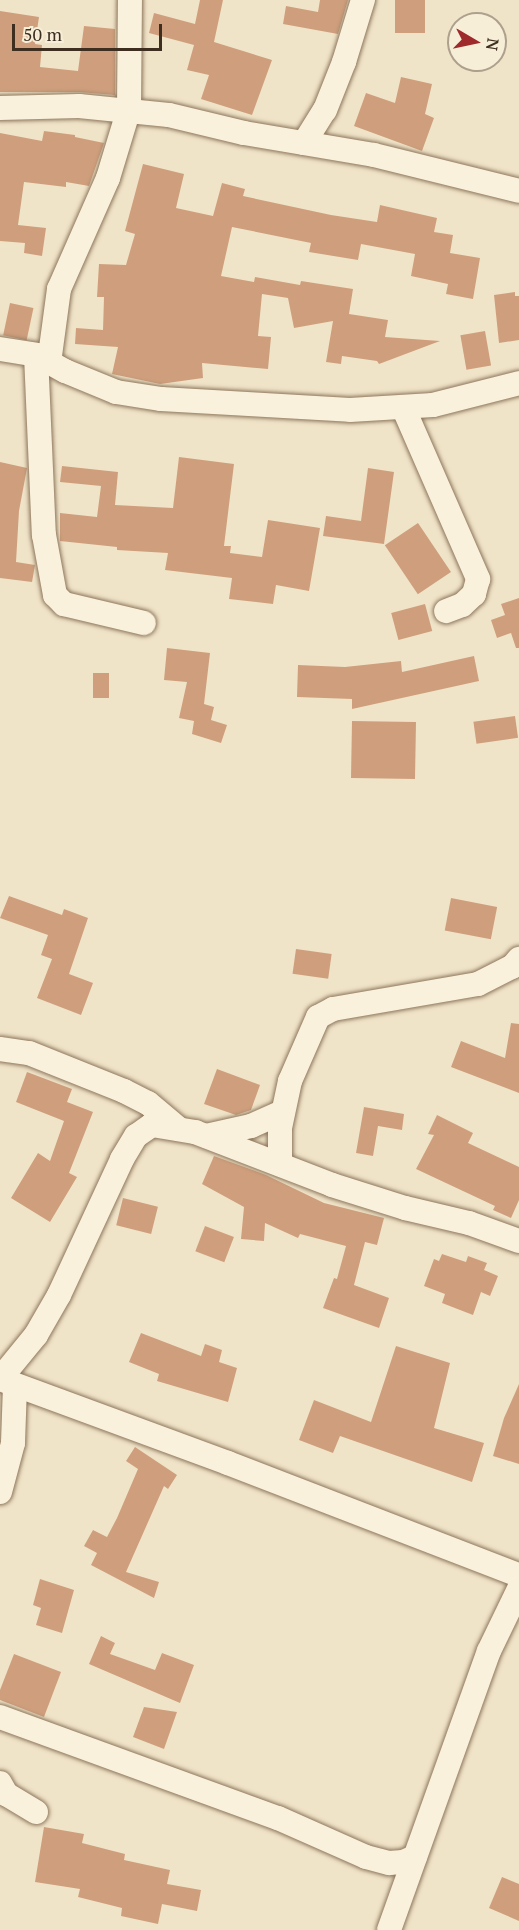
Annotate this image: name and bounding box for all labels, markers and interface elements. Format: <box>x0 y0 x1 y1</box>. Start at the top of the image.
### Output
scale bar <box>15 12 165 50</box>
north arrow <box>447 12 507 72</box>
text: 50 m <box>23 22 62 46</box>
text: N <box>481 37 505 52</box>

